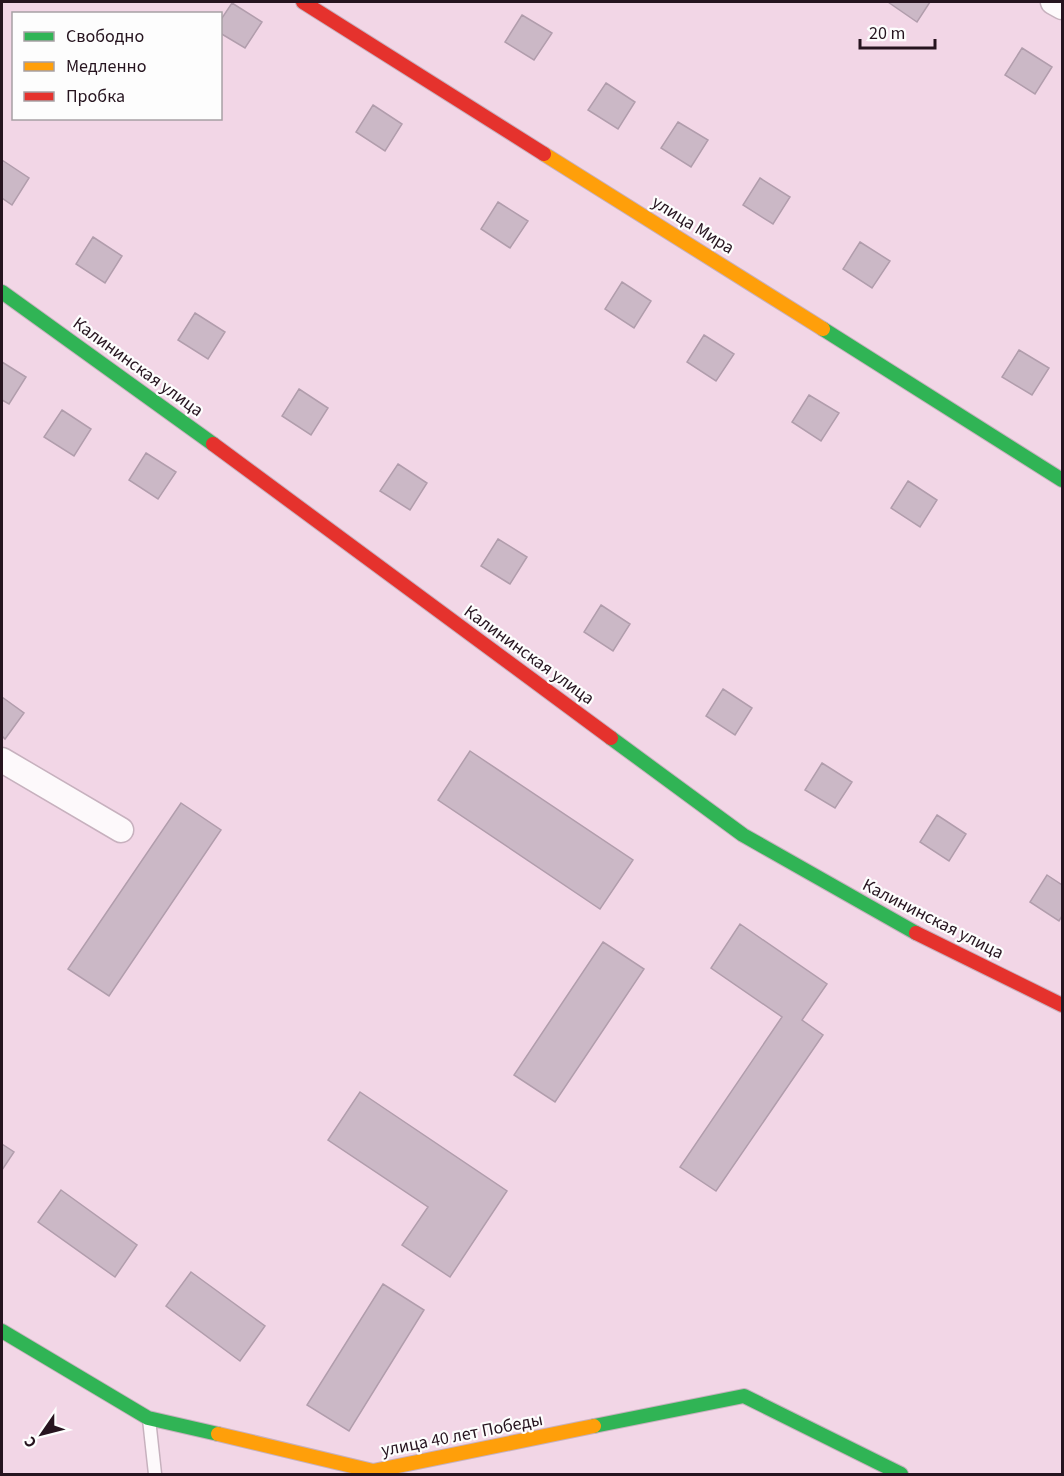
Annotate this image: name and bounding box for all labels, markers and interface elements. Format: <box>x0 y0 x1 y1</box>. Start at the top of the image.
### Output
legend <box>12 12 222 120</box>
scale bar <box>860 12 935 50</box>
text: 20 m <box>869 21 905 46</box>
text: Свободно <box>66 24 144 49</box>
text: Медленно <box>66 54 146 79</box>
text: Пробка <box>66 84 125 109</box>
street label: улица Мира <box>647 190 739 260</box>
street label: Калининская улица <box>68 311 208 423</box>
street label: Калининская улица <box>459 599 599 711</box>
street label: Калининская улица <box>858 873 1008 965</box>
north arrow <box>12 1404 72 1464</box>
street label: улица 40 лет Победы <box>379 1407 545 1463</box>
text: С <box>19 1432 42 1452</box>

